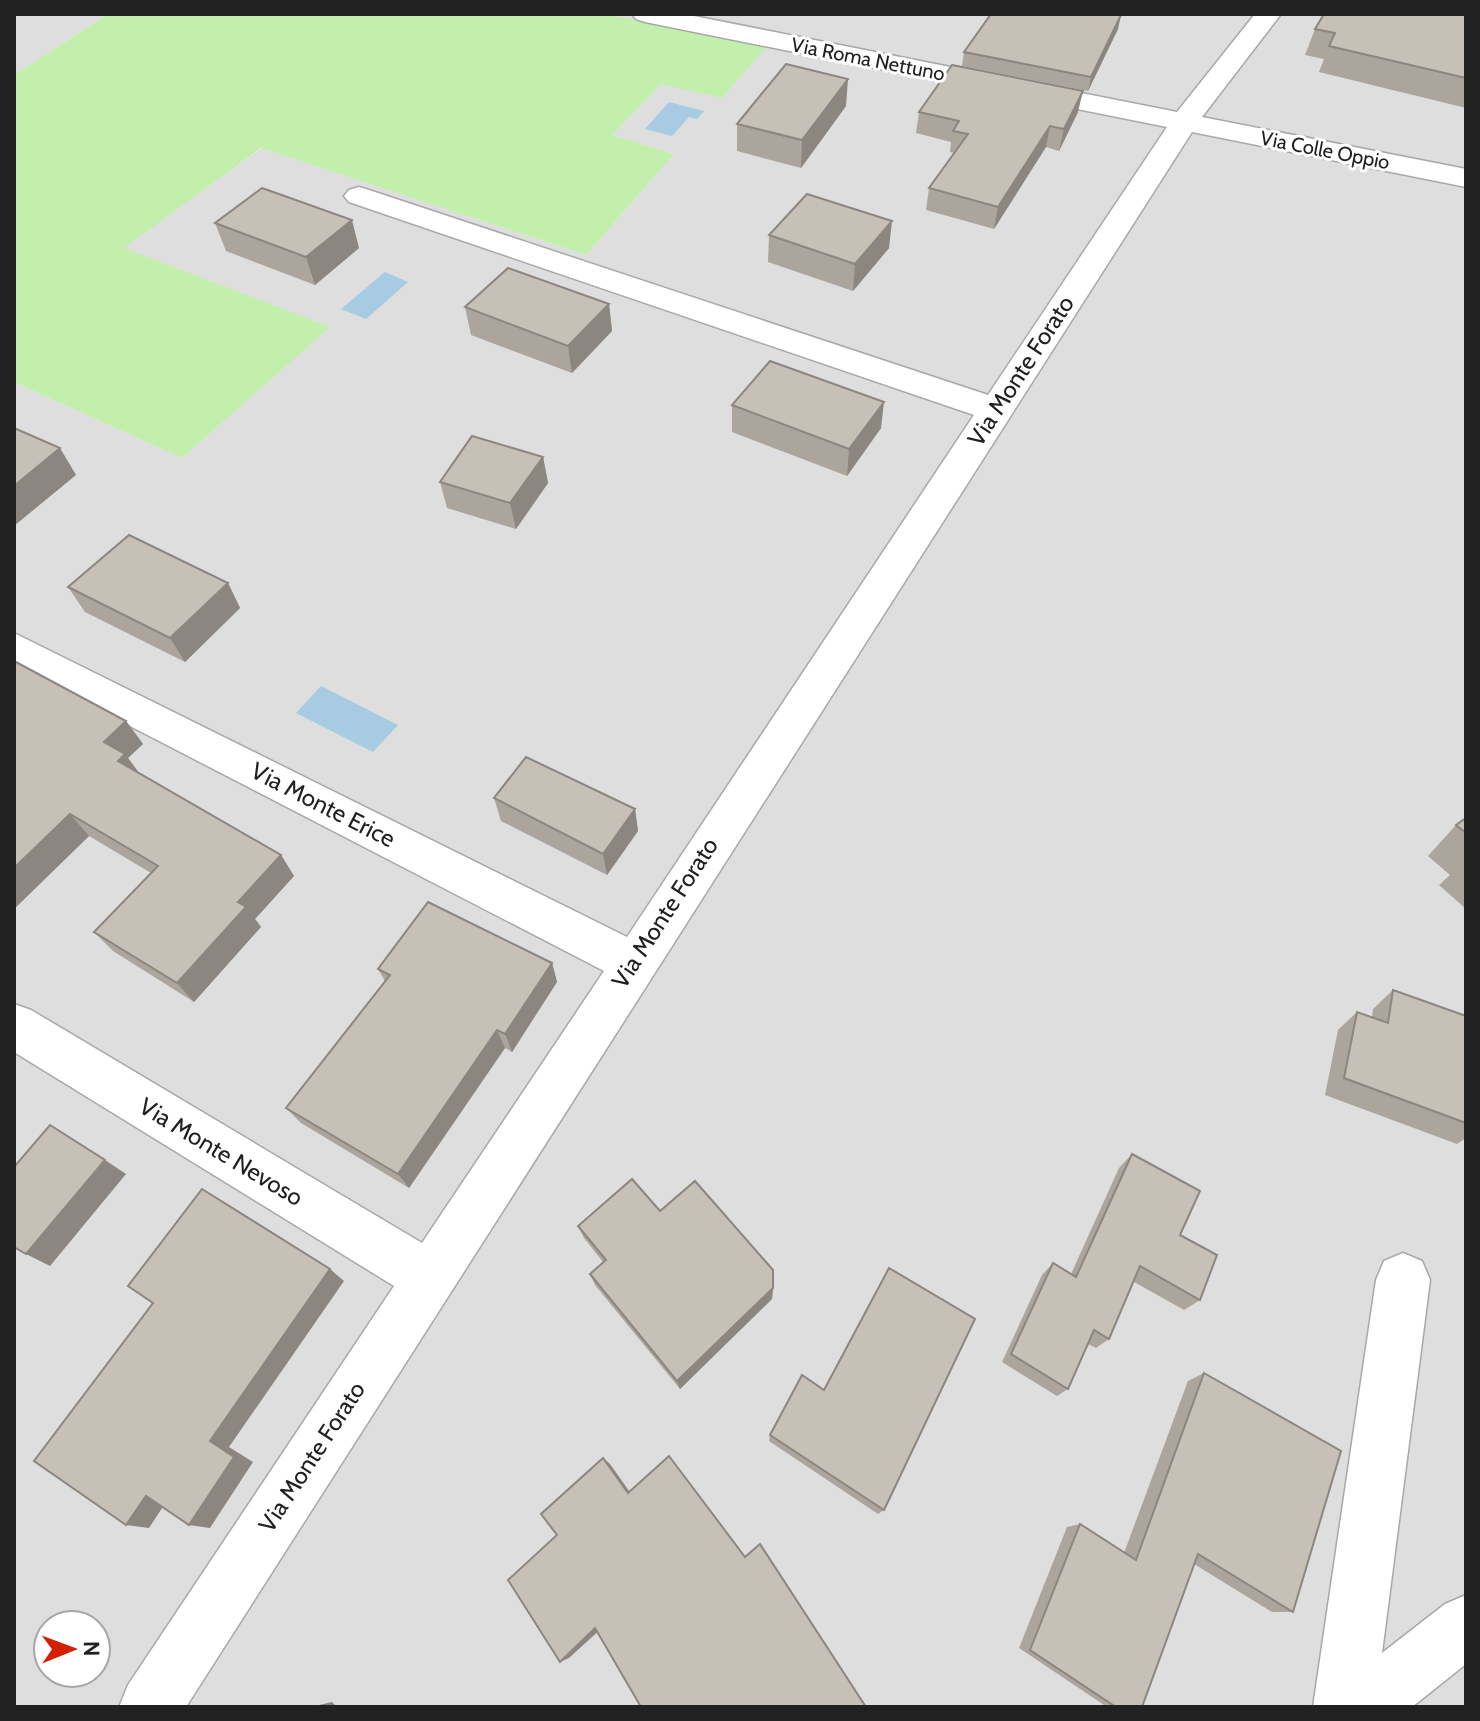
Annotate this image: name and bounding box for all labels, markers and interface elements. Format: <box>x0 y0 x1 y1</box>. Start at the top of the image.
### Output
street label: Via Roma Nettuno <box>789 32 947 86</box>
street label: Via Colle Oppio <box>1258 126 1392 174</box>
street label: Via Monte Forato <box>961 290 1080 451</box>
street label: Via Monte Erice <box>246 756 400 853</box>
street label: Via Monte Forato <box>605 832 724 993</box>
street label: Via Monte Nevoso <box>134 1091 308 1212</box>
street label: Via Monte Forato <box>252 1376 371 1537</box>
north arrow <box>32 1609 112 1689</box>
text: N <box>78 1641 105 1657</box>

